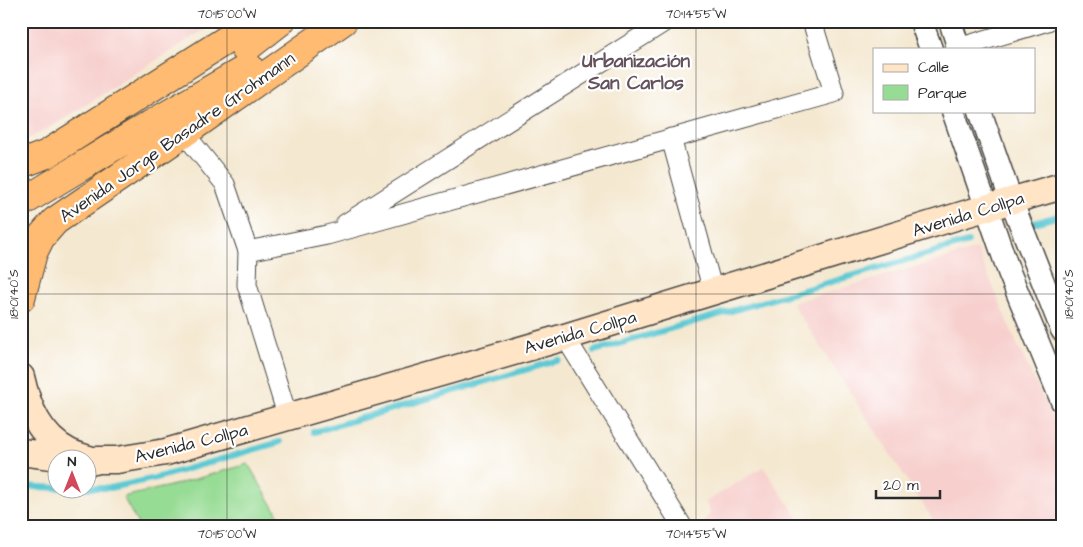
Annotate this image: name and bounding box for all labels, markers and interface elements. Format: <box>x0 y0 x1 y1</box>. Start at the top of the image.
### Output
text: 70°15'00"W <box>198 6 257 23</box>
text: 70°14'55"W <box>666 6 727 23</box>
street label: Avenida Jorge Basadre Grohmann <box>54 46 301 230</box>
district label: Urbanización San Carlos <box>582 48 691 97</box>
legend <box>873 48 1036 112</box>
text: Calle <box>918 57 949 78</box>
text: Parque <box>918 83 967 104</box>
street label: Avenida Collpa <box>909 186 1027 243</box>
text: 18°01'40"S <box>6 269 23 319</box>
text: 18°01'40"S <box>1061 269 1078 319</box>
street label: Avenida Collpa <box>521 305 639 360</box>
street label: Avenida Collpa <box>132 417 250 470</box>
north arrow <box>48 450 98 500</box>
text: N <box>68 452 77 472</box>
scale bar <box>876 467 939 499</box>
text: 20 m <box>883 475 919 496</box>
text: 70°15'00"W <box>198 526 257 543</box>
text: 70°14'55"W <box>666 526 727 543</box>

